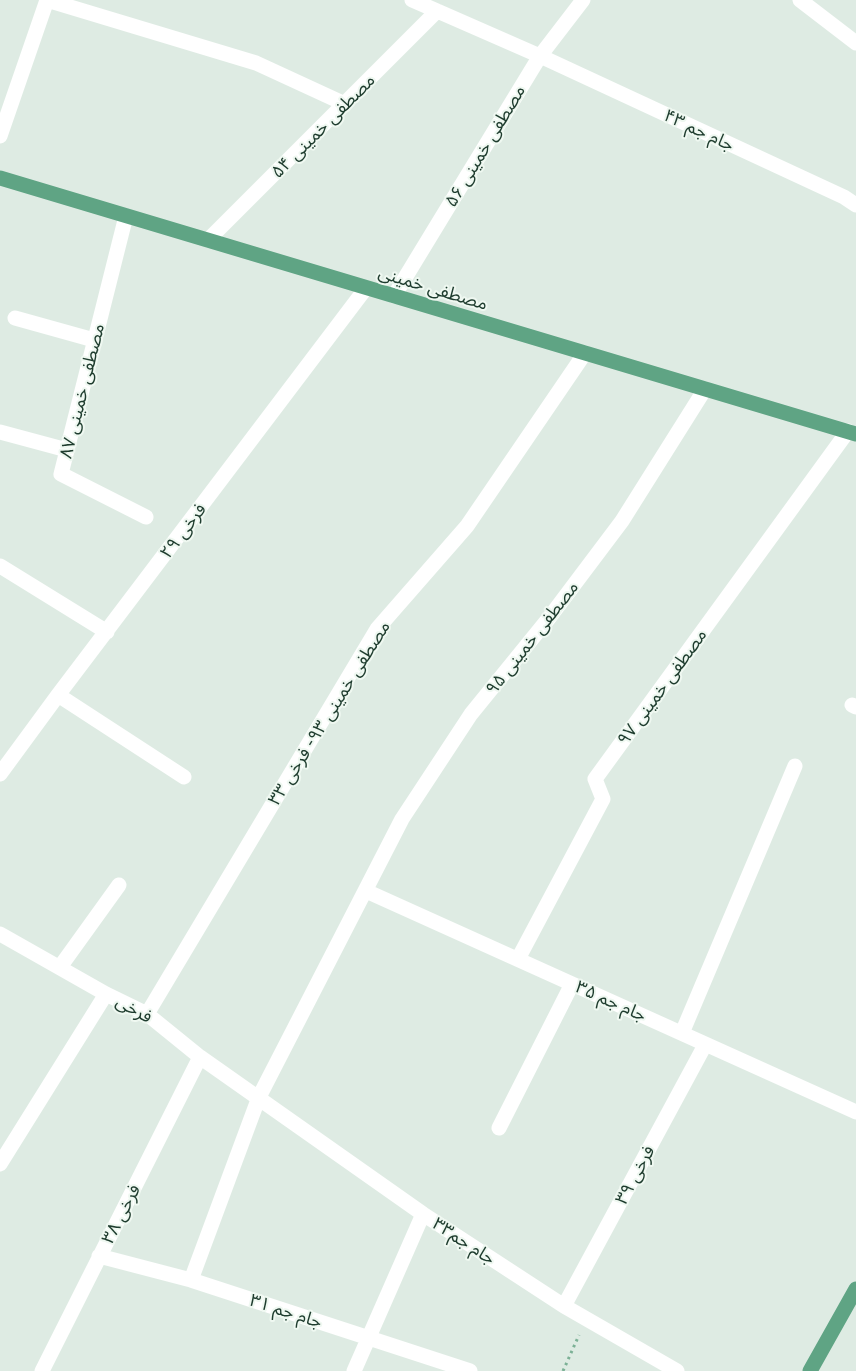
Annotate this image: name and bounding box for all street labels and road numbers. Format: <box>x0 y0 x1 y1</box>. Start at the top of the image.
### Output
street label: مصطفی خمینی ۵۴ <box>266 69 380 183</box>
street label: مصطفی خمینی ۵۶ <box>440 81 530 211</box>
street label: جام جم ۴۳ <box>660 104 738 156</box>
street label: مصطفی خمینی <box>376 261 490 315</box>
street label: مصطفی خمینی ۸۷ <box>55 321 109 461</box>
street label: فرخی ۲۹ <box>155 499 211 563</box>
street label: مصطفی خمینی ۹۵ <box>481 577 583 699</box>
street label: مصطفی خمینی ۹۳- فرخی ۳۳ <box>263 617 395 809</box>
street label: مصطفی خمینی ۹۷ <box>613 625 711 749</box>
street label: جام جم ۳۵ <box>572 976 650 1026</box>
street label: فرخی <box>112 990 156 1028</box>
street label: فرخی ۳۹ <box>611 1142 659 1208</box>
street label: فرخی ۳۸ <box>97 1181 145 1247</box>
street label: جام جم۳۳ <box>429 1213 499 1269</box>
street label: جام جم ۳۱ <box>247 1289 325 1333</box>

